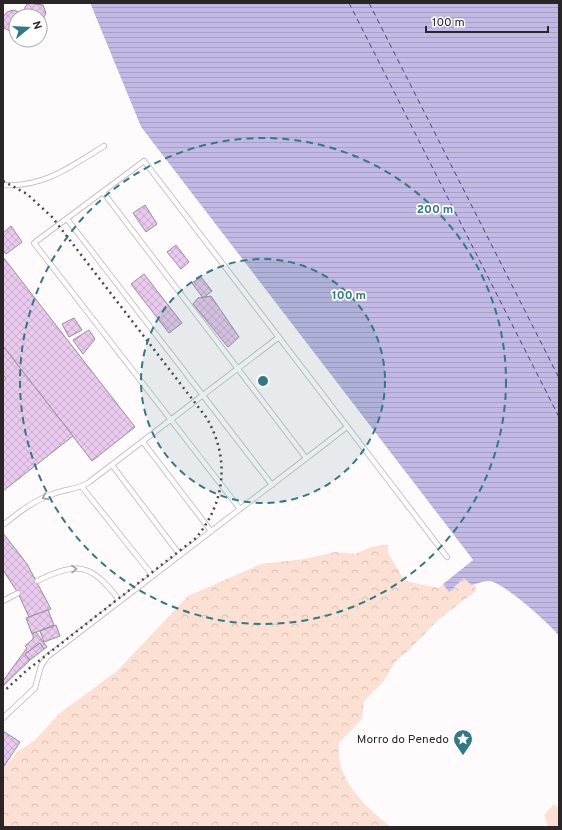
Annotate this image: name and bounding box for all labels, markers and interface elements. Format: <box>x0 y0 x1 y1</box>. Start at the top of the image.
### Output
north arrow <box>8 8 48 48</box>
scale bar <box>426 8 548 34</box>
text: 100 m <box>432 15 465 31</box>
text: N <box>29 19 44 31</box>
text: 200 m <box>417 202 453 218</box>
text: 100 m <box>332 288 366 304</box>
centre of rings <box>256 374 270 388</box>
one-way arrow <box>41 492 49 500</box>
one-way arrow <box>71 565 77 573</box>
place icon: Morro do Penedo <box>452 728 474 756</box>
place label: Morro do Penedo <box>357 732 449 748</box>

